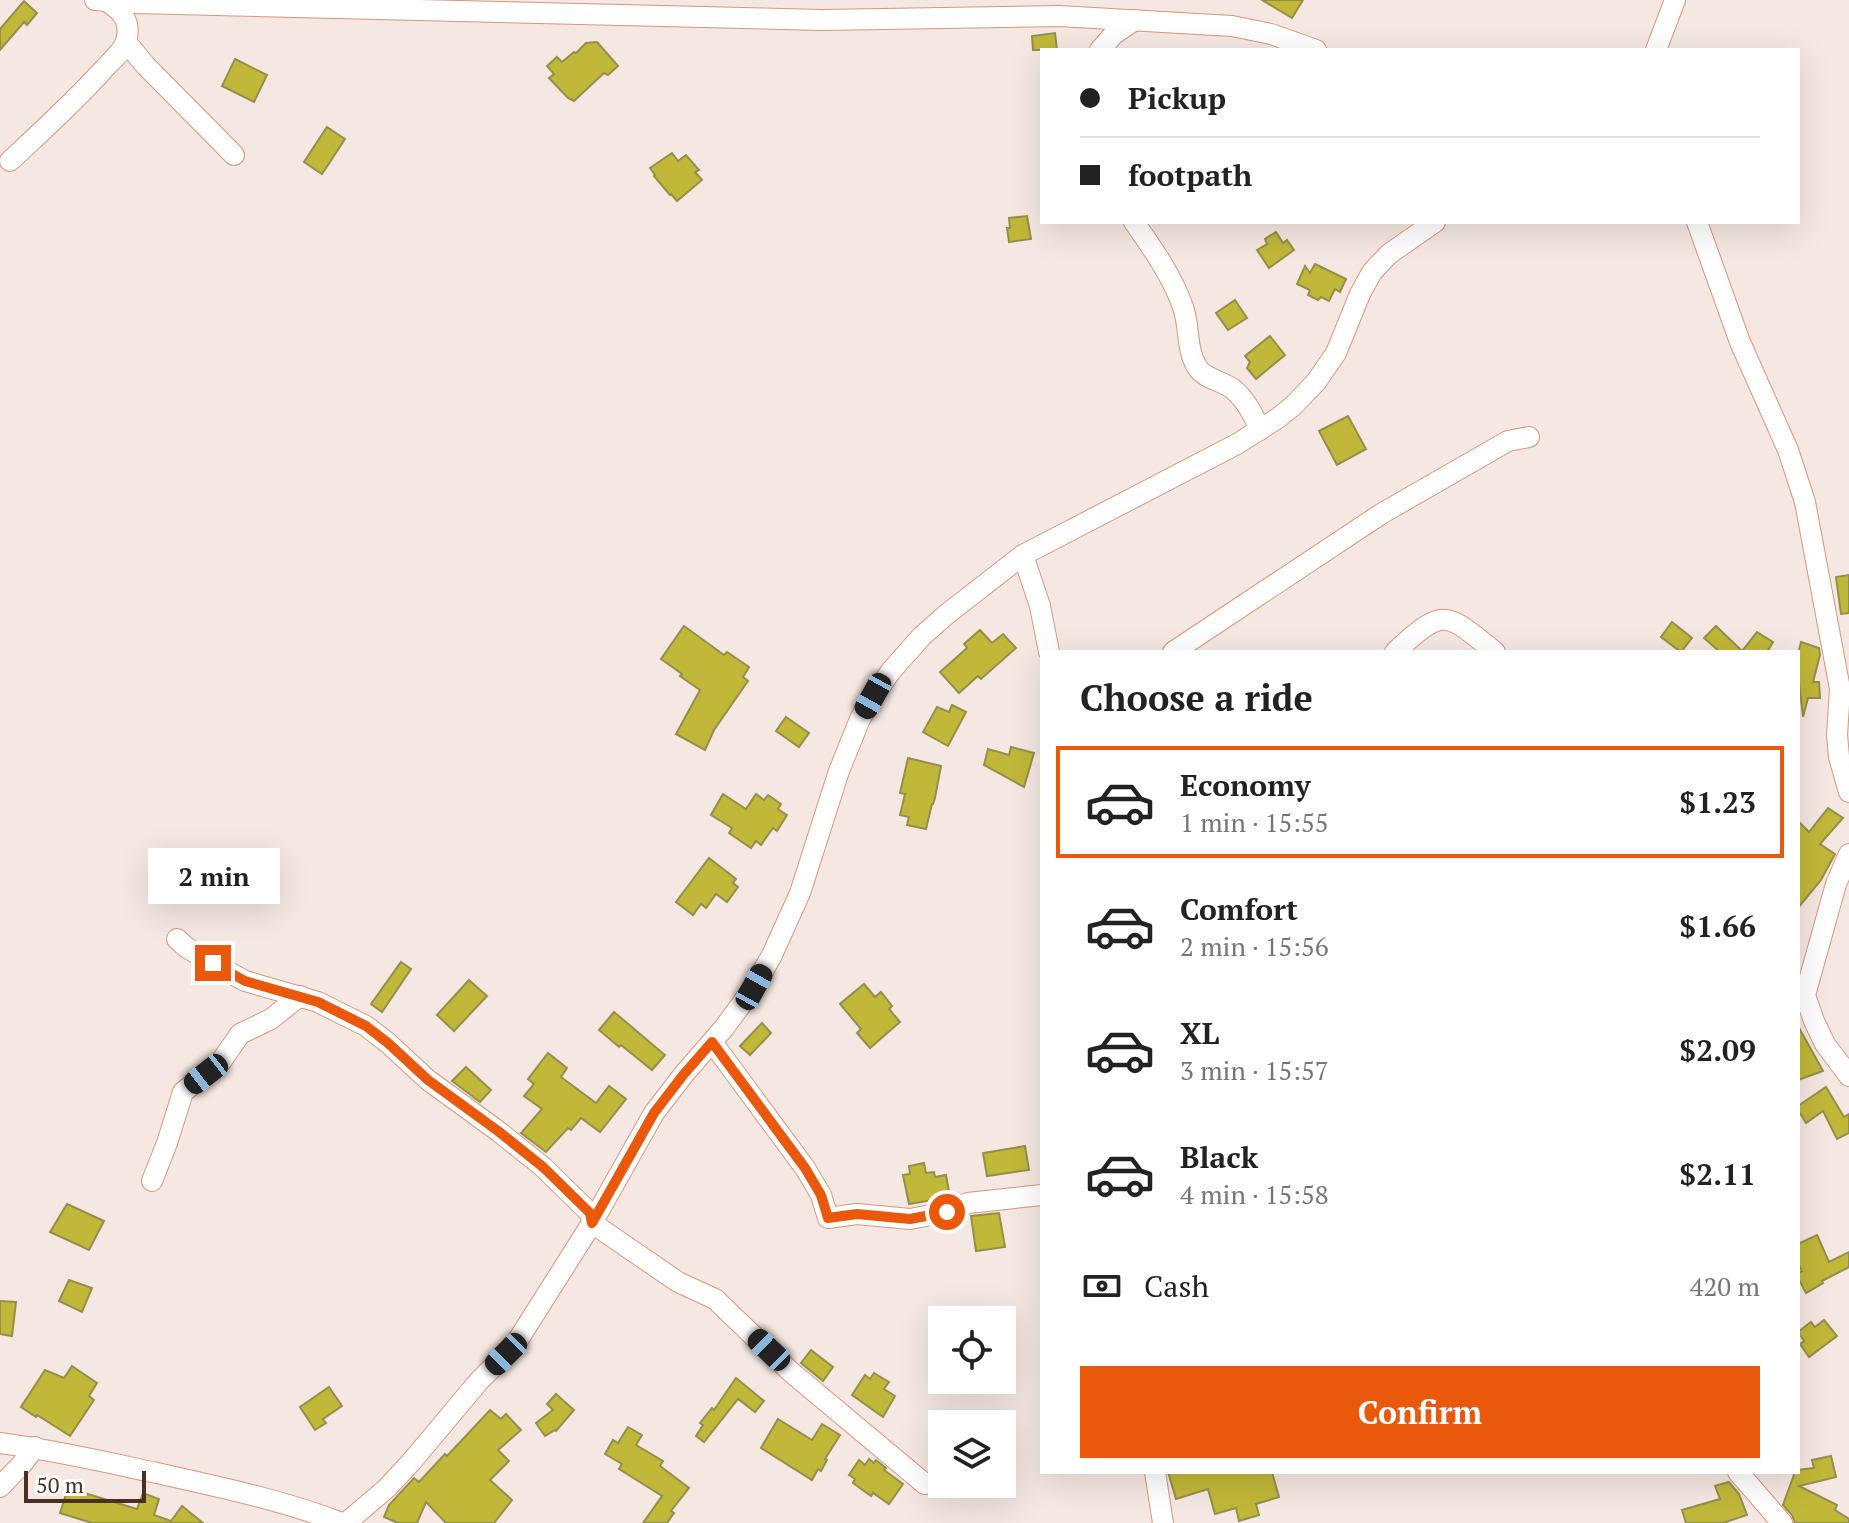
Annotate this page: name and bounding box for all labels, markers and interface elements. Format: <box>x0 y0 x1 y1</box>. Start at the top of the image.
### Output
text: Pickup <box>1128 78 1226 118</box>
text: footpath <box>1128 155 1252 195</box>
car <box>851 669 895 723</box>
text: Choose a ride <box>1080 674 1313 721</box>
text: Economy <box>1180 765 1311 805</box>
icon: car <box>1084 766 1156 838</box>
text: $1.23 <box>1679 782 1756 822</box>
text: 1 min · 15:55 <box>1180 805 1329 839</box>
callout: 2 min <box>147 847 279 903</box>
text: 2 min <box>178 859 250 893</box>
text: Comfort <box>1180 889 1298 929</box>
icon: car <box>1084 890 1156 962</box>
text: $1.66 <box>1679 906 1756 946</box>
text: 2 min · 15:56 <box>1180 929 1329 963</box>
route end <box>195 945 231 981</box>
car <box>732 960 776 1014</box>
text: XL <box>1180 1013 1219 1053</box>
icon: car <box>1084 1014 1156 1086</box>
text: $2.09 <box>1679 1030 1756 1070</box>
car <box>180 1050 232 1098</box>
text: 3 min · 15:57 <box>1180 1053 1329 1087</box>
text: Black <box>1180 1137 1258 1177</box>
icon: car <box>1084 1138 1156 1210</box>
text: $2.11 <box>1679 1154 1756 1194</box>
text: 4 min · 15:58 <box>1180 1177 1329 1211</box>
route start <box>929 1194 965 1230</box>
icon: cash <box>1080 1264 1124 1308</box>
text: Cash <box>1144 1266 1209 1306</box>
text: 420 m <box>1690 1269 1760 1303</box>
map controls <box>928 1306 1016 1498</box>
button: locate <box>928 1306 1016 1394</box>
car <box>743 1325 795 1375</box>
car <box>481 1329 531 1379</box>
button: Confirm <box>1080 1366 1760 1458</box>
button: layers <box>928 1410 1016 1498</box>
scale bar <box>24 1467 146 1503</box>
text: 50 m <box>36 1470 84 1499</box>

